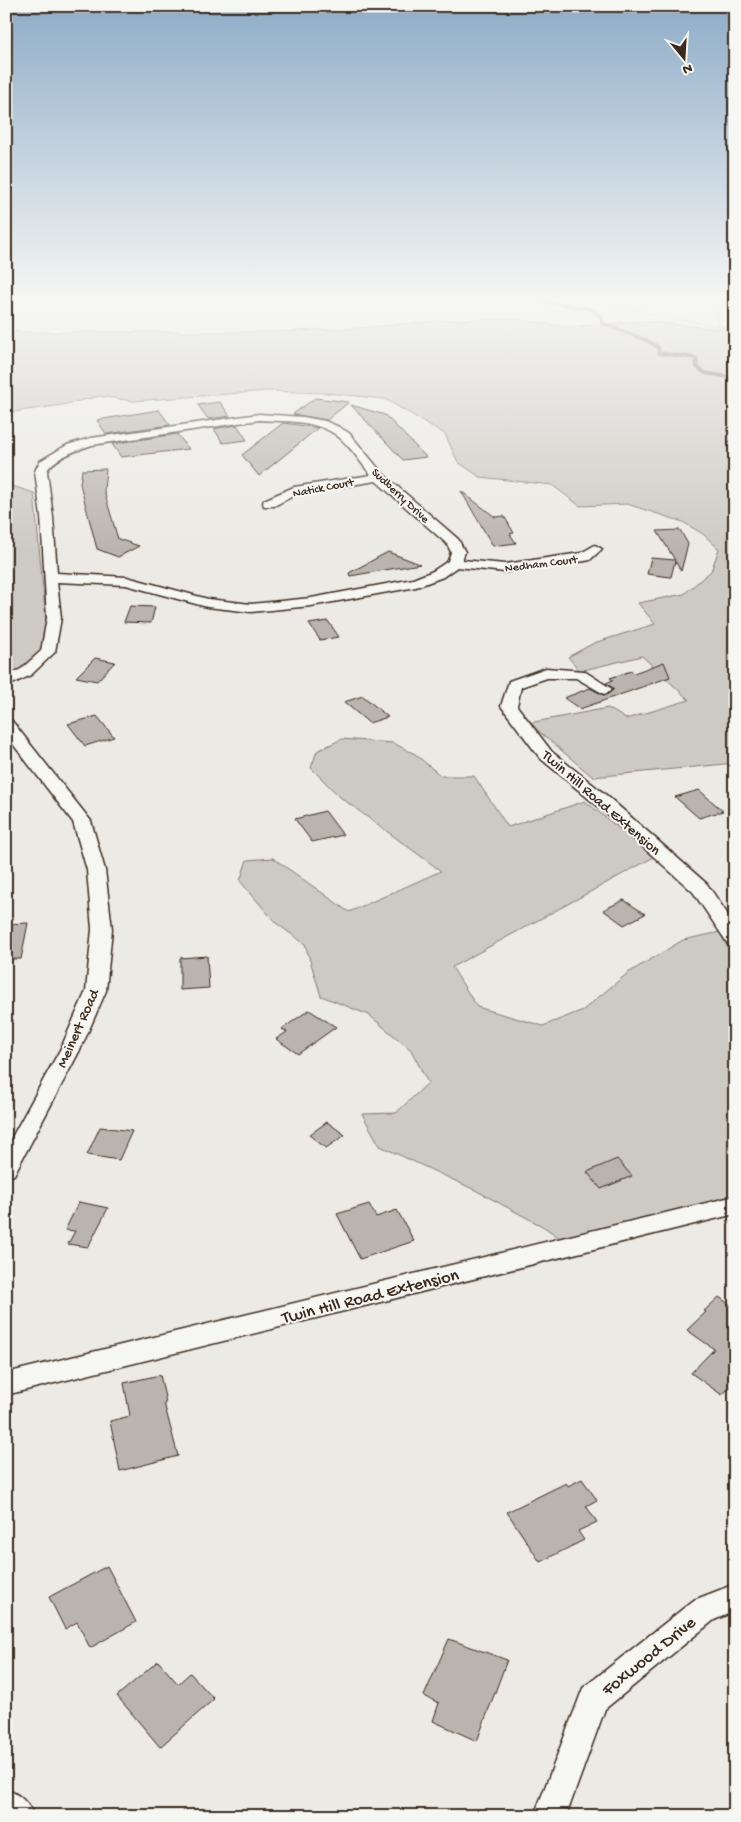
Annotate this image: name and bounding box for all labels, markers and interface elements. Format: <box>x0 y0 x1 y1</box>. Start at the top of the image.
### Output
north arrow <box>658 32 708 82</box>
text: N <box>680 58 694 77</box>
street label: Sudberry Drive <box>368 466 432 527</box>
street label: Natick Court <box>292 476 356 502</box>
street label: Nedham Court <box>504 553 579 576</box>
street label: Twin Hill Road Extension <box>537 746 664 860</box>
street label: Meinert Road <box>54 986 105 1071</box>
street label: Twin Hill Road Extension <box>279 1265 462 1330</box>
street label: Foxwood Drive <box>598 1612 701 1702</box>

